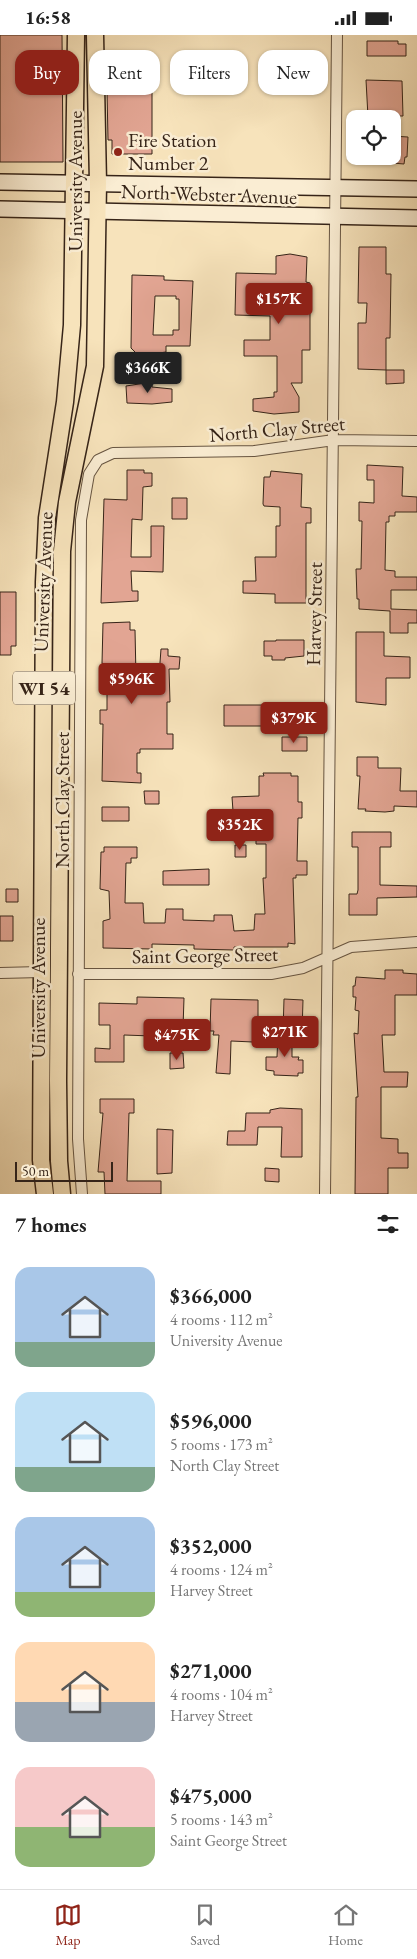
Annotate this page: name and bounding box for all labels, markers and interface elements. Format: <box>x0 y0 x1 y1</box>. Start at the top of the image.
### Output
text: 16:58 <box>25 5 71 30</box>
chip: Buy <box>15 50 79 95</box>
chip: Rent <box>89 50 160 95</box>
chip: Filters <box>170 50 248 95</box>
chip: New <box>258 50 328 95</box>
street label: University Avenue <box>62 110 88 251</box>
map controls <box>346 110 401 165</box>
button: locate <box>346 110 401 165</box>
place label: Fire Station Number 2 <box>128 127 217 176</box>
marker: Fire Station Number 2 <box>112 146 124 158</box>
street label: North Webster Avenue <box>121 178 298 210</box>
pin: $157K <box>244 283 314 325</box>
text: $157K <box>257 288 301 309</box>
pin: $366K <box>113 351 183 394</box>
text: $366K <box>126 357 170 378</box>
street label: North Clay Street <box>208 410 347 448</box>
street label: University Avenue <box>28 511 58 653</box>
street label: Harvey Street <box>300 561 328 666</box>
pin: $596K <box>97 663 167 705</box>
text: $596K <box>110 668 154 689</box>
road number: WI 54 <box>13 671 75 705</box>
pin: $379K <box>259 701 329 744</box>
text: $379K <box>272 707 316 728</box>
street label: North Clay Street <box>49 731 75 868</box>
pin: $352K <box>205 809 275 851</box>
text: $352K <box>218 814 262 835</box>
street label: University Avenue <box>25 917 51 1058</box>
street label: Saint George Street <box>132 941 279 969</box>
pin: $271K <box>250 1015 320 1058</box>
pin: $475K <box>142 1019 212 1061</box>
text: $271K <box>263 1021 307 1042</box>
text: $475K <box>155 1024 199 1045</box>
scale bar <box>15 1159 112 1182</box>
text: 50 m <box>22 1162 49 1180</box>
icon: filters <box>374 1210 402 1238</box>
text: 7 homes <box>15 1211 87 1238</box>
text: $366,000 <box>170 1282 252 1309</box>
icon: home <box>55 1287 115 1347</box>
text: 4 rooms · 112 m² <box>170 1309 273 1330</box>
text: University Avenue <box>170 1330 283 1351</box>
text: $596,000 <box>170 1407 252 1434</box>
icon: home <box>55 1412 115 1472</box>
text: 5 rooms · 173 m² <box>170 1434 273 1455</box>
text: North Clay Street <box>170 1455 279 1476</box>
text: $352,000 <box>170 1532 252 1559</box>
icon: home <box>55 1537 115 1597</box>
text: 4 rooms · 124 m² <box>170 1559 273 1580</box>
text: Harvey Street <box>170 1580 253 1601</box>
text: $271,000 <box>170 1657 252 1684</box>
icon: home <box>55 1662 115 1722</box>
text: 4 rooms · 104 m² <box>170 1684 273 1705</box>
text: Harvey Street <box>170 1705 253 1726</box>
text: $475,000 <box>170 1782 252 1809</box>
icon: home <box>55 1787 115 1847</box>
text: 5 rooms · 143 m² <box>170 1809 273 1830</box>
text: Saint George Street <box>170 1830 287 1851</box>
tab: Map <box>54 1901 82 1949</box>
tab: Saved <box>190 1901 220 1949</box>
tab: Home <box>328 1901 363 1949</box>

